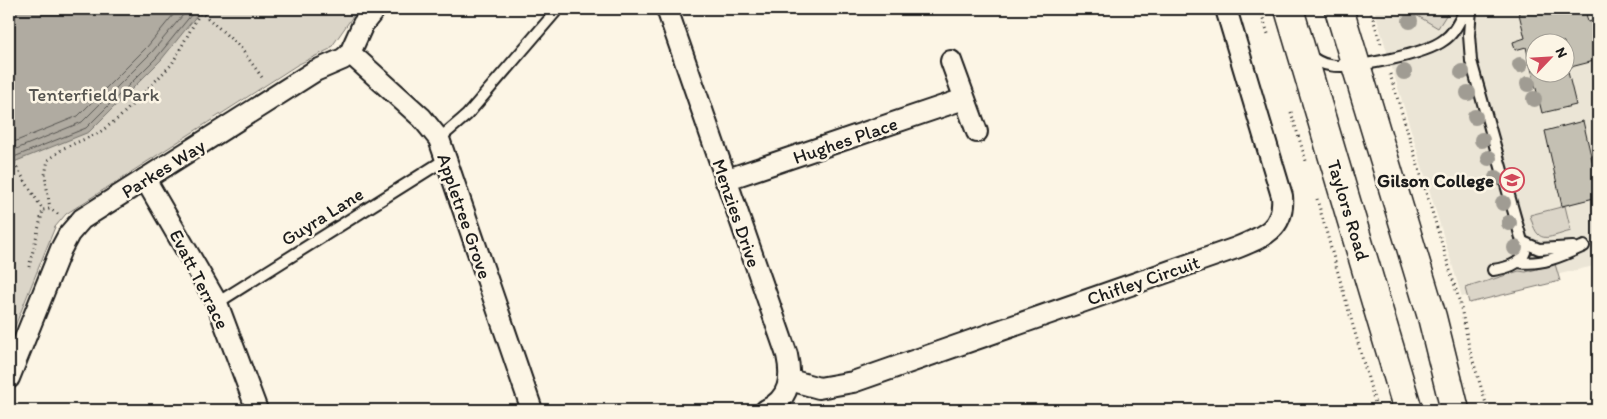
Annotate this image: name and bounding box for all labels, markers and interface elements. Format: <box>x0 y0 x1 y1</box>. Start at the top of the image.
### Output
north arrow <box>1524 32 1574 82</box>
text: N <box>1552 45 1571 61</box>
park label: Tenterfield Park <box>29 83 160 106</box>
street label: Hughes Place <box>790 112 900 169</box>
street label: Parkes Way <box>117 134 209 203</box>
street label: Appletree Grove <box>432 150 497 282</box>
street label: Menzies Drive <box>707 156 766 270</box>
street label: Taylors Road <box>1322 157 1375 263</box>
school or university icon: Gilson College <box>1499 167 1525 193</box>
place label: Gilson College <box>1377 169 1494 192</box>
street label: Guyra Lane <box>277 182 368 251</box>
street label: Evatt Terrace <box>165 225 235 333</box>
street label: Chifley Circuit <box>1084 250 1203 311</box>

